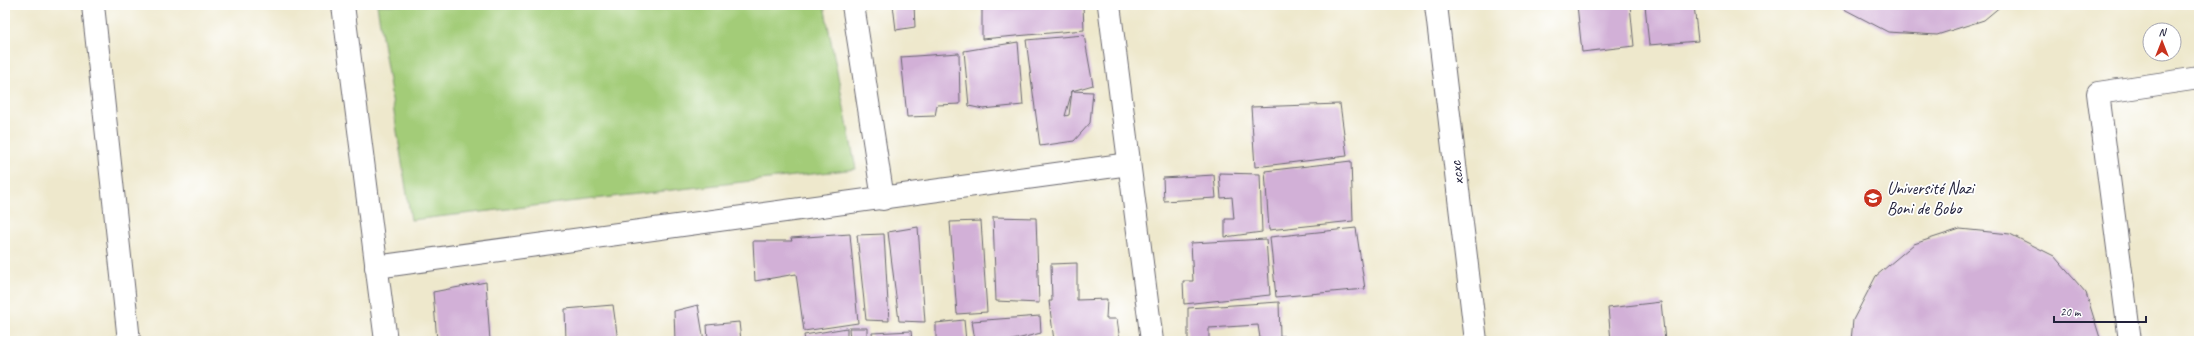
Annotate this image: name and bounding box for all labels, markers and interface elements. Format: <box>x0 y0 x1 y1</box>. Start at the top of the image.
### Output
north arrow <box>2142 22 2182 62</box>
text: N <box>2159 25 2168 39</box>
street label: xcxc <box>1445 159 1468 186</box>
place label: Université Nazi Boni de Bobo <box>1887 178 1976 219</box>
school or university icon: Université Nazi Boni de Bobo <box>1862 187 1884 209</box>
scale bar <box>2054 298 2146 324</box>
text: 20 m <box>2060 304 2082 320</box>

